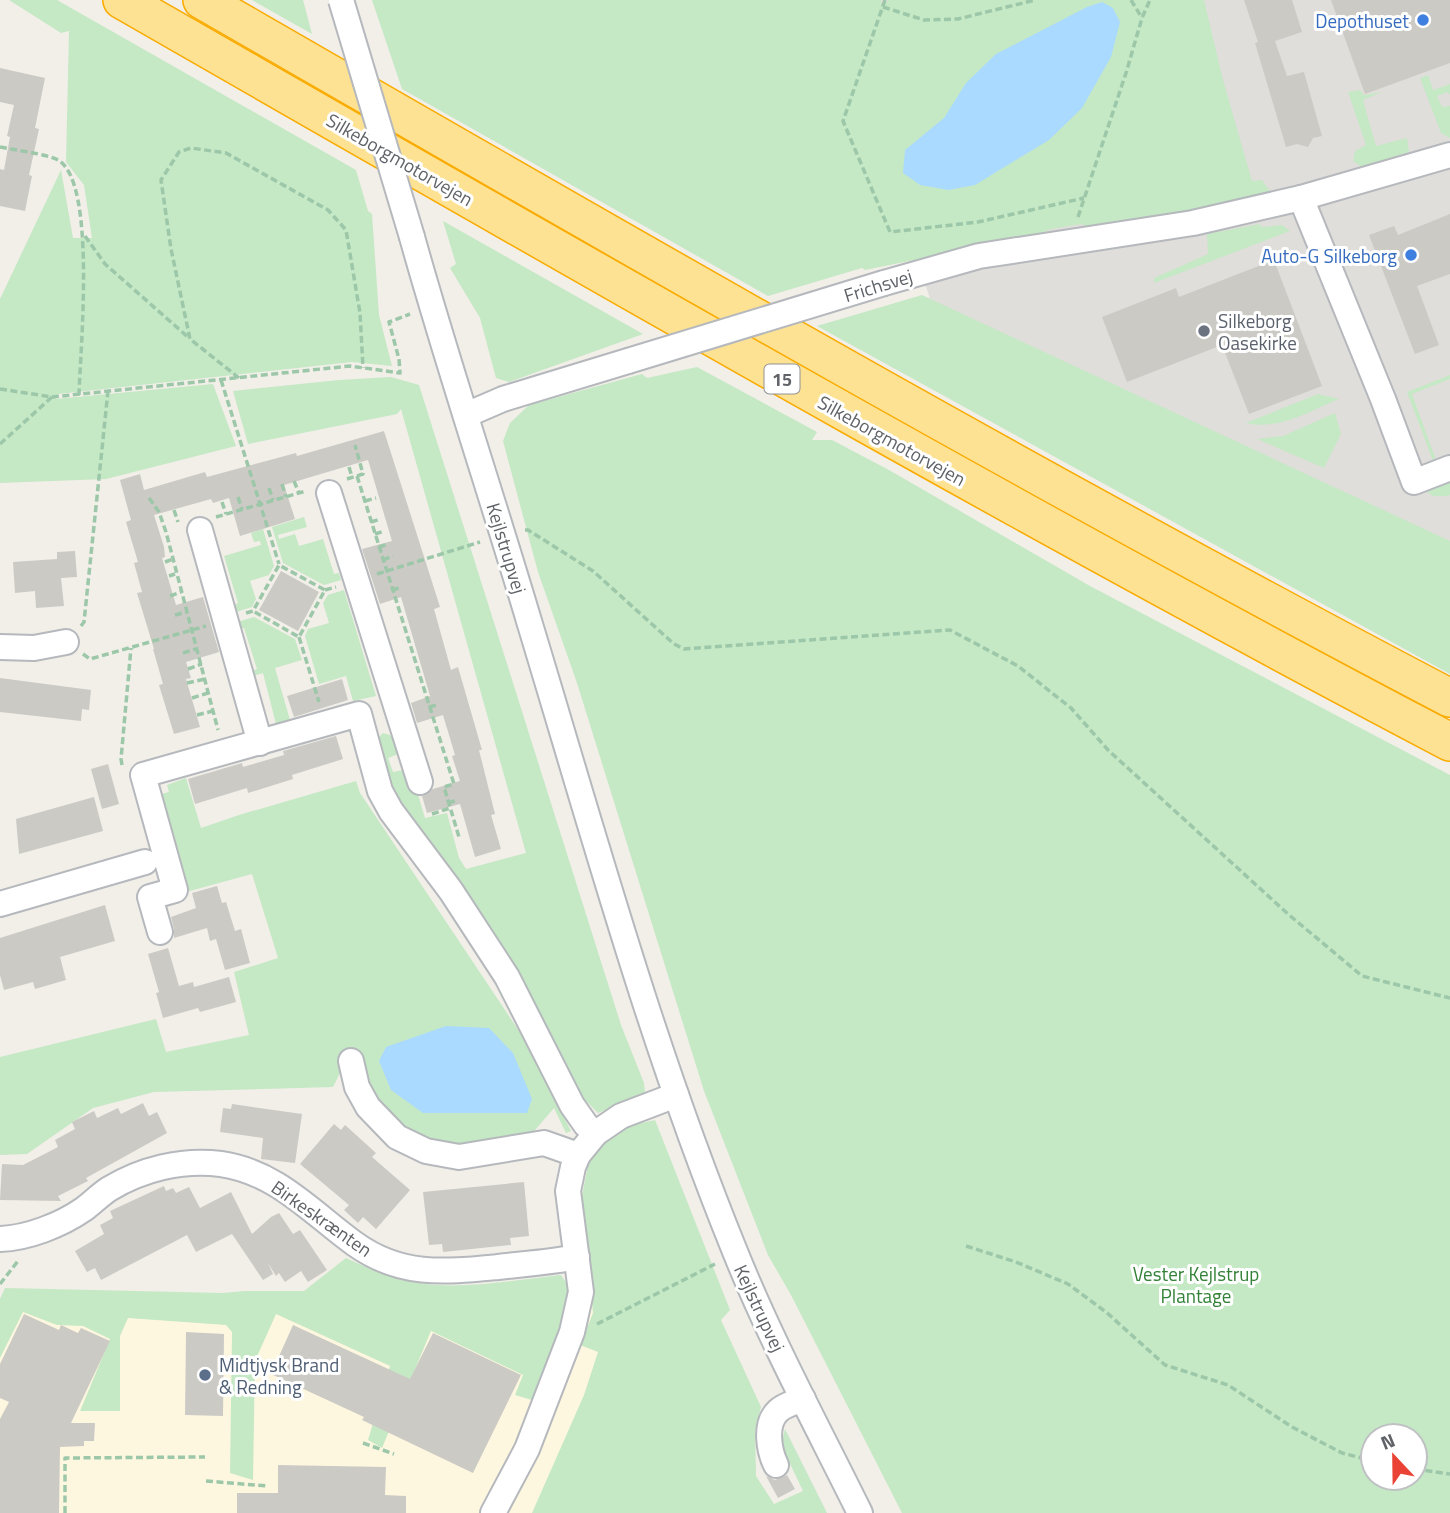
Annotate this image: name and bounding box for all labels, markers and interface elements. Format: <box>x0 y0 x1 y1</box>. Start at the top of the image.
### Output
place label: Depothuset <box>1315 6 1409 35</box>
marker: Depothuset <box>1415 12 1431 28</box>
street label: Silkeborgmotorvejen <box>321 105 479 213</box>
place label: Auto-G Silkeborg <box>1261 241 1397 270</box>
marker: Auto-G Silkeborg <box>1403 247 1419 263</box>
street label: Frichsvej <box>840 261 916 309</box>
place label: Silkeborg Oasekirke <box>1218 306 1297 357</box>
marker: Silkeborg Oasekirke <box>1196 323 1212 339</box>
road number: 15 <box>764 365 800 394</box>
street label: Silkeborgmotorvejen <box>813 387 971 493</box>
street label: Kejlstrupvej <box>479 499 535 597</box>
street label: Birkeskrænten <box>266 1172 378 1264</box>
park label: Vester Kejlstrup Plantage <box>1133 1259 1259 1310</box>
street label: Kejlstrupvej <box>727 1260 793 1356</box>
place label: Midtjysk Brand & Redning <box>219 1350 339 1401</box>
marker: Midtjysk Brand & Redning <box>197 1367 213 1383</box>
north arrow <box>1359 1422 1429 1492</box>
text: N <box>1376 1425 1399 1457</box>

